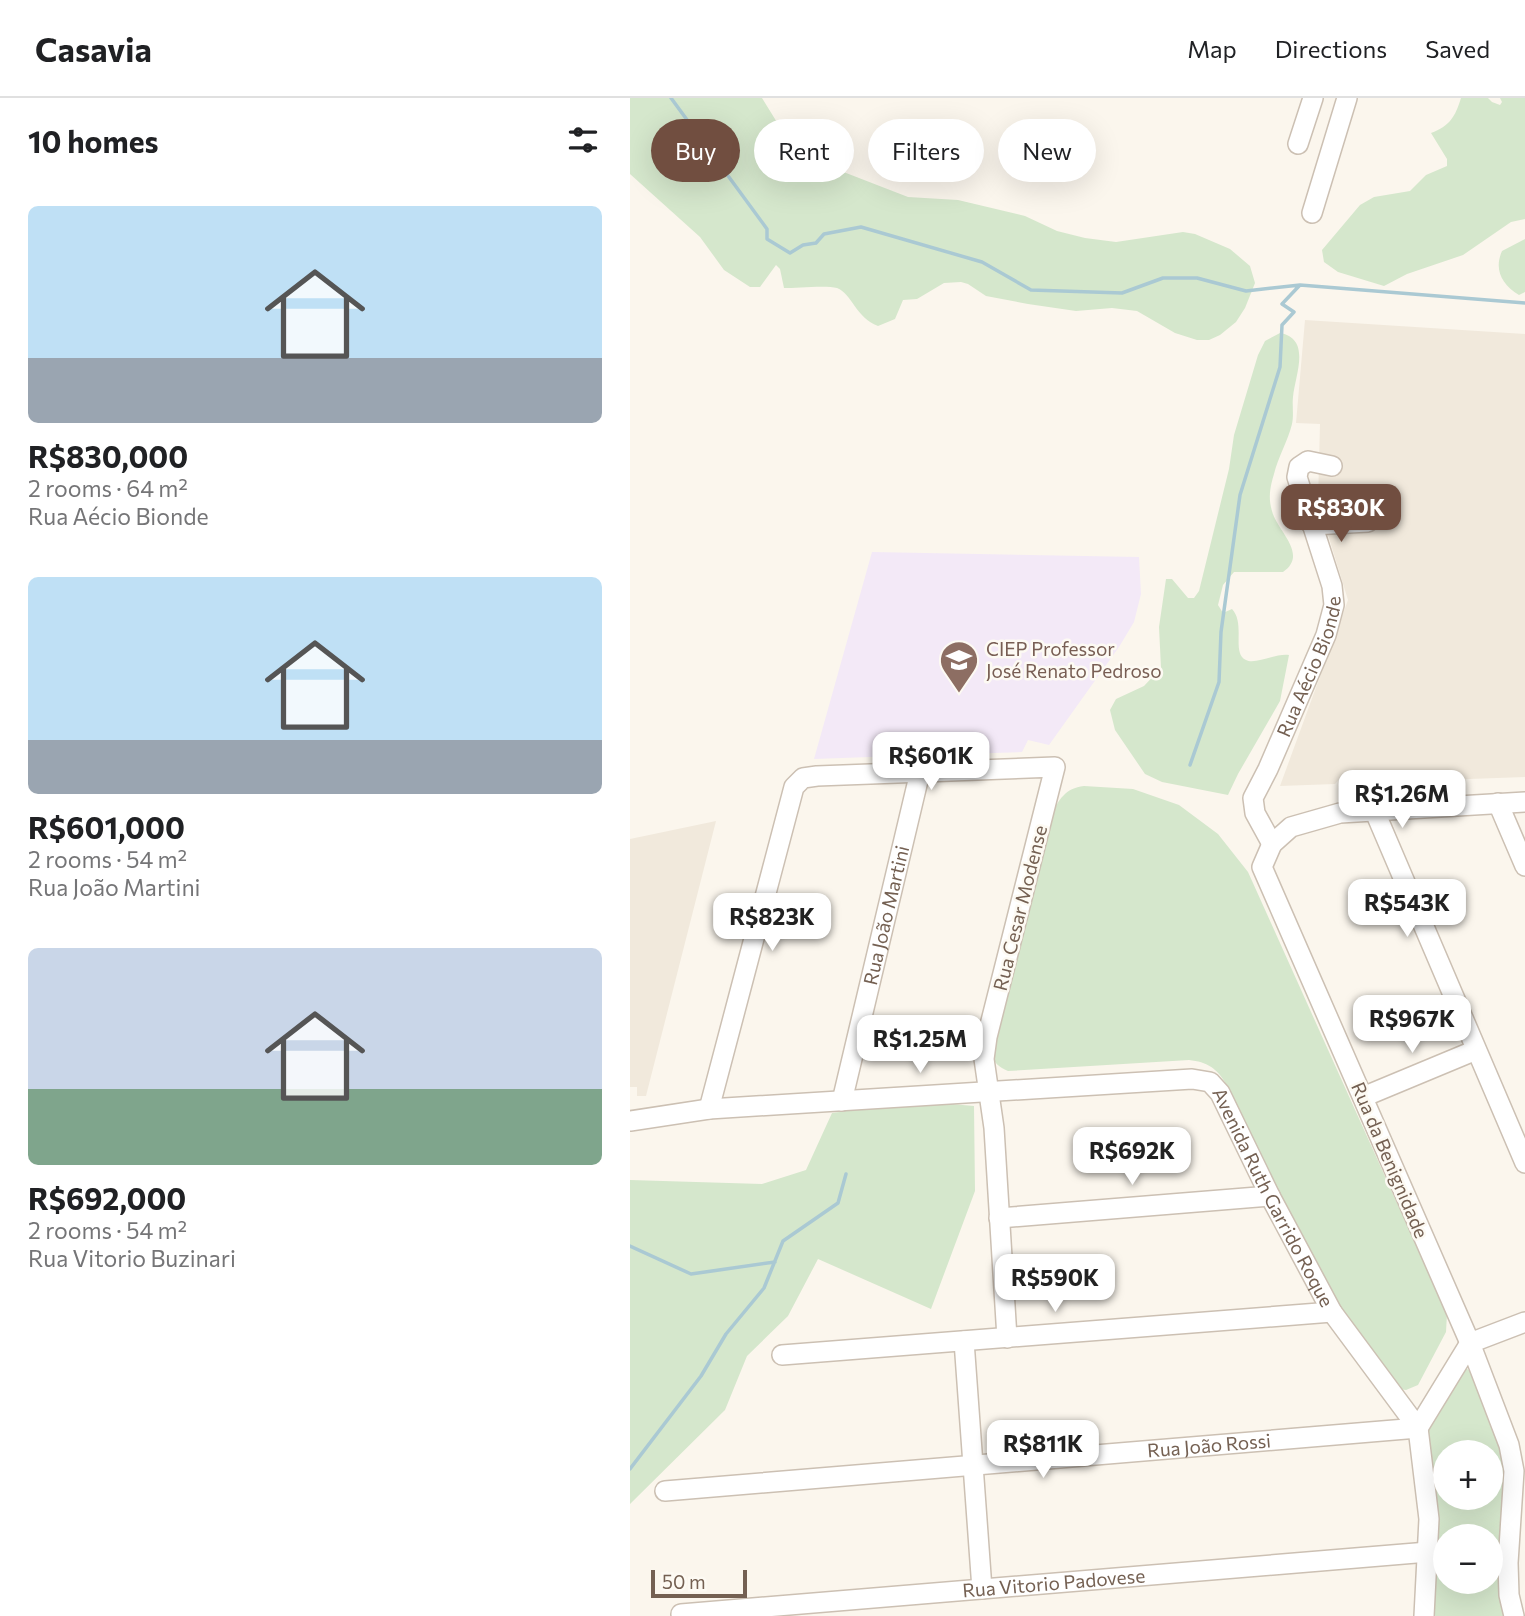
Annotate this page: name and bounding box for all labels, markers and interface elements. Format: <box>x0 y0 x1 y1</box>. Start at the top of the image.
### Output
text: Casavia <box>35 28 152 69</box>
text: Map <box>1187 34 1237 63</box>
text: Directions <box>1275 34 1387 63</box>
text: Saved <box>1425 34 1490 63</box>
chip: Buy <box>651 119 740 182</box>
chip: Rent <box>754 119 854 182</box>
chip: Filters <box>868 119 984 182</box>
chip: New <box>998 119 1096 182</box>
icon: filters <box>564 121 602 159</box>
text: 10 homes <box>28 122 158 159</box>
icon: home <box>252 251 378 377</box>
text: R$830,000 <box>28 437 188 474</box>
text: 2 rooms · 64 m² <box>28 474 188 502</box>
pin: R$830K <box>1284 484 1398 544</box>
text: R$830K <box>1297 493 1385 521</box>
text: Rua Aécio Bionde <box>28 502 209 530</box>
street label: Rua Aécio Bionde <box>1271 595 1345 740</box>
icon: home <box>252 622 378 748</box>
place label: CIEP Professor José Renato Pedroso <box>986 637 1162 682</box>
school or university icon: CIEP Professor José Renato Pedroso <box>938 639 980 694</box>
pin: R$601K <box>874 732 988 792</box>
text: R$601K <box>888 741 974 769</box>
pin: R$1.26M <box>1337 770 1467 830</box>
text: R$1.26M <box>1355 779 1449 807</box>
text: R$601,000 <box>28 808 185 845</box>
street label: Rua Cesar Modense <box>988 823 1051 993</box>
street label: Rua João Martini <box>858 843 913 987</box>
text: 2 rooms · 54 m² <box>28 845 187 873</box>
text: Rua João Martini <box>28 873 201 901</box>
pin: R$543K <box>1350 880 1464 939</box>
text: R$543K <box>1364 888 1450 916</box>
pin: R$823K <box>715 894 829 953</box>
text: R$823K <box>729 902 815 930</box>
icon: home <box>252 993 378 1119</box>
pin: R$967K <box>1355 996 1469 1055</box>
text: R$967K <box>1369 1004 1455 1032</box>
pin: R$1.25M <box>855 1016 985 1075</box>
text: R$1.25M <box>873 1024 967 1052</box>
street label: Rua da Benignidade <box>1347 1078 1434 1241</box>
street label: Avenida Ruth Garrido Roque <box>1208 1084 1339 1311</box>
pin: R$692K <box>1075 1128 1189 1187</box>
text: R$692K <box>1089 1136 1175 1164</box>
text: R$692,000 <box>28 1179 186 1216</box>
text: 2 rooms · 54 m² <box>28 1216 187 1244</box>
text: Rua Vitorio Buzinari <box>28 1244 236 1272</box>
pin: R$590K <box>998 1254 1112 1314</box>
text: R$590K <box>1011 1263 1099 1291</box>
pin: R$811K <box>986 1420 1100 1480</box>
street label: Rua João Rossi <box>1146 1428 1272 1462</box>
text: R$811K <box>1003 1429 1083 1457</box>
map controls <box>1433 1440 1503 1594</box>
button: + <box>1433 1440 1503 1510</box>
button: − <box>1433 1524 1503 1594</box>
street label: Rua Vitorio Padovese <box>961 1564 1146 1602</box>
scale bar <box>651 1567 747 1599</box>
text: 50 m <box>662 1570 706 1593</box>

